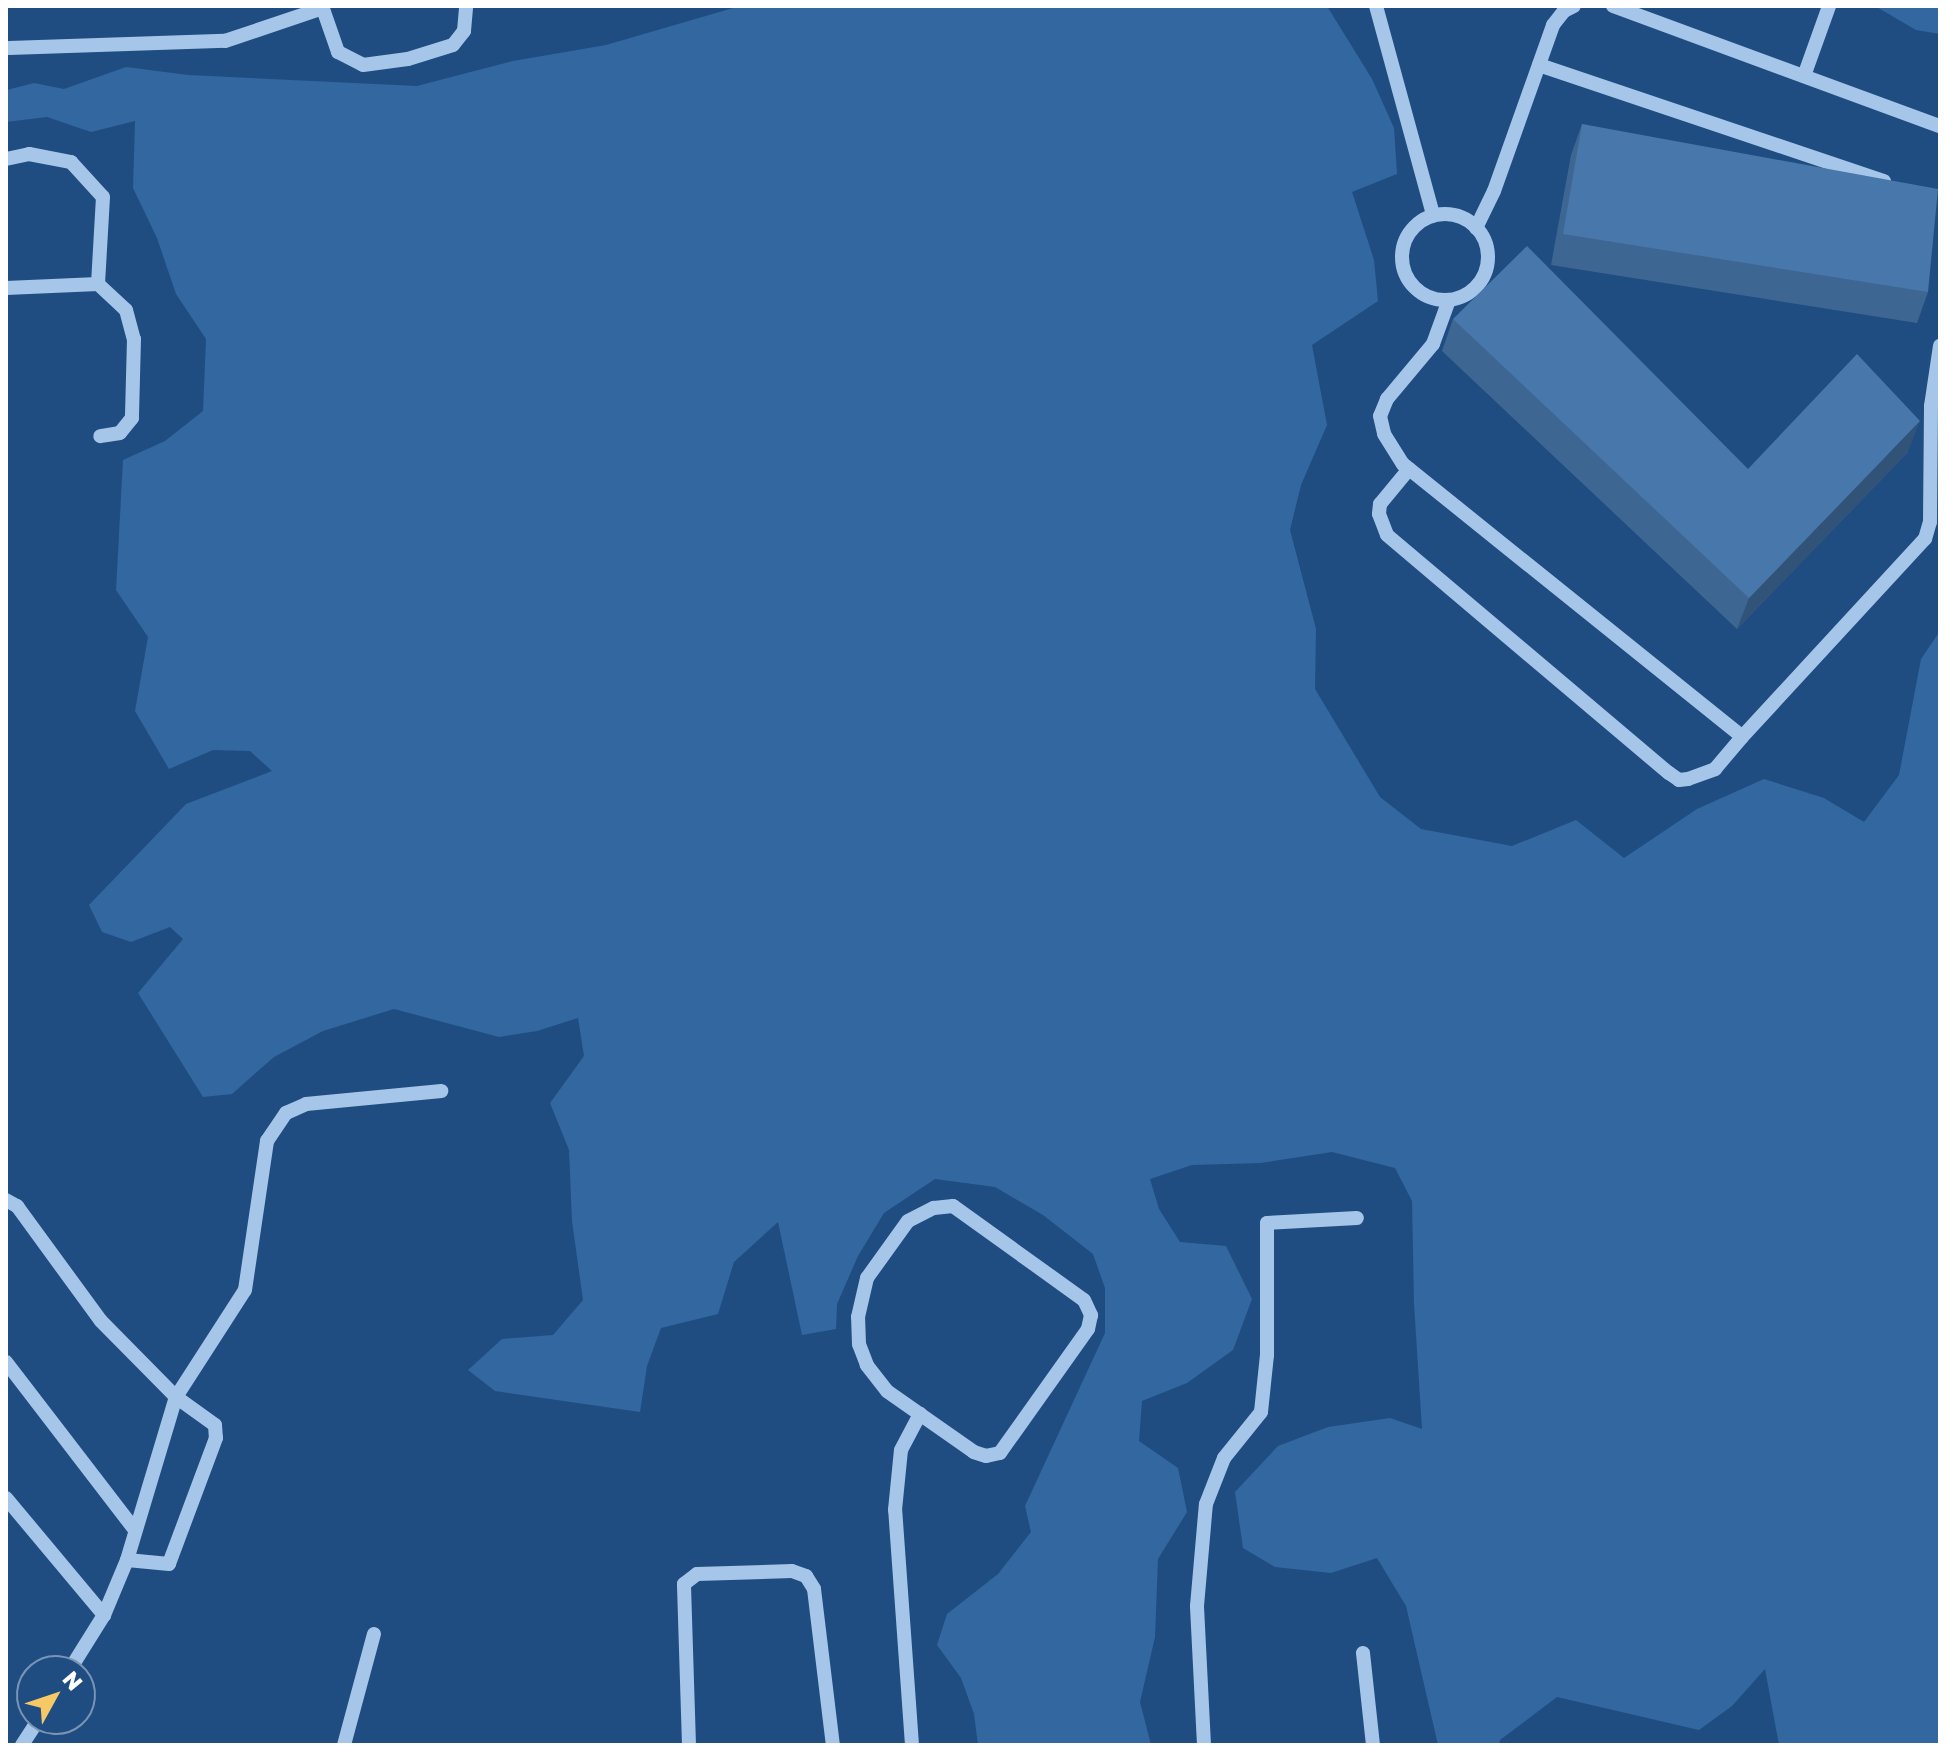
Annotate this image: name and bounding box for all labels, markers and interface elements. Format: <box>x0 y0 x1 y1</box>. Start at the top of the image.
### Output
north arrow <box>16 1655 96 1735</box>
text: N <box>58 1665 89 1696</box>

